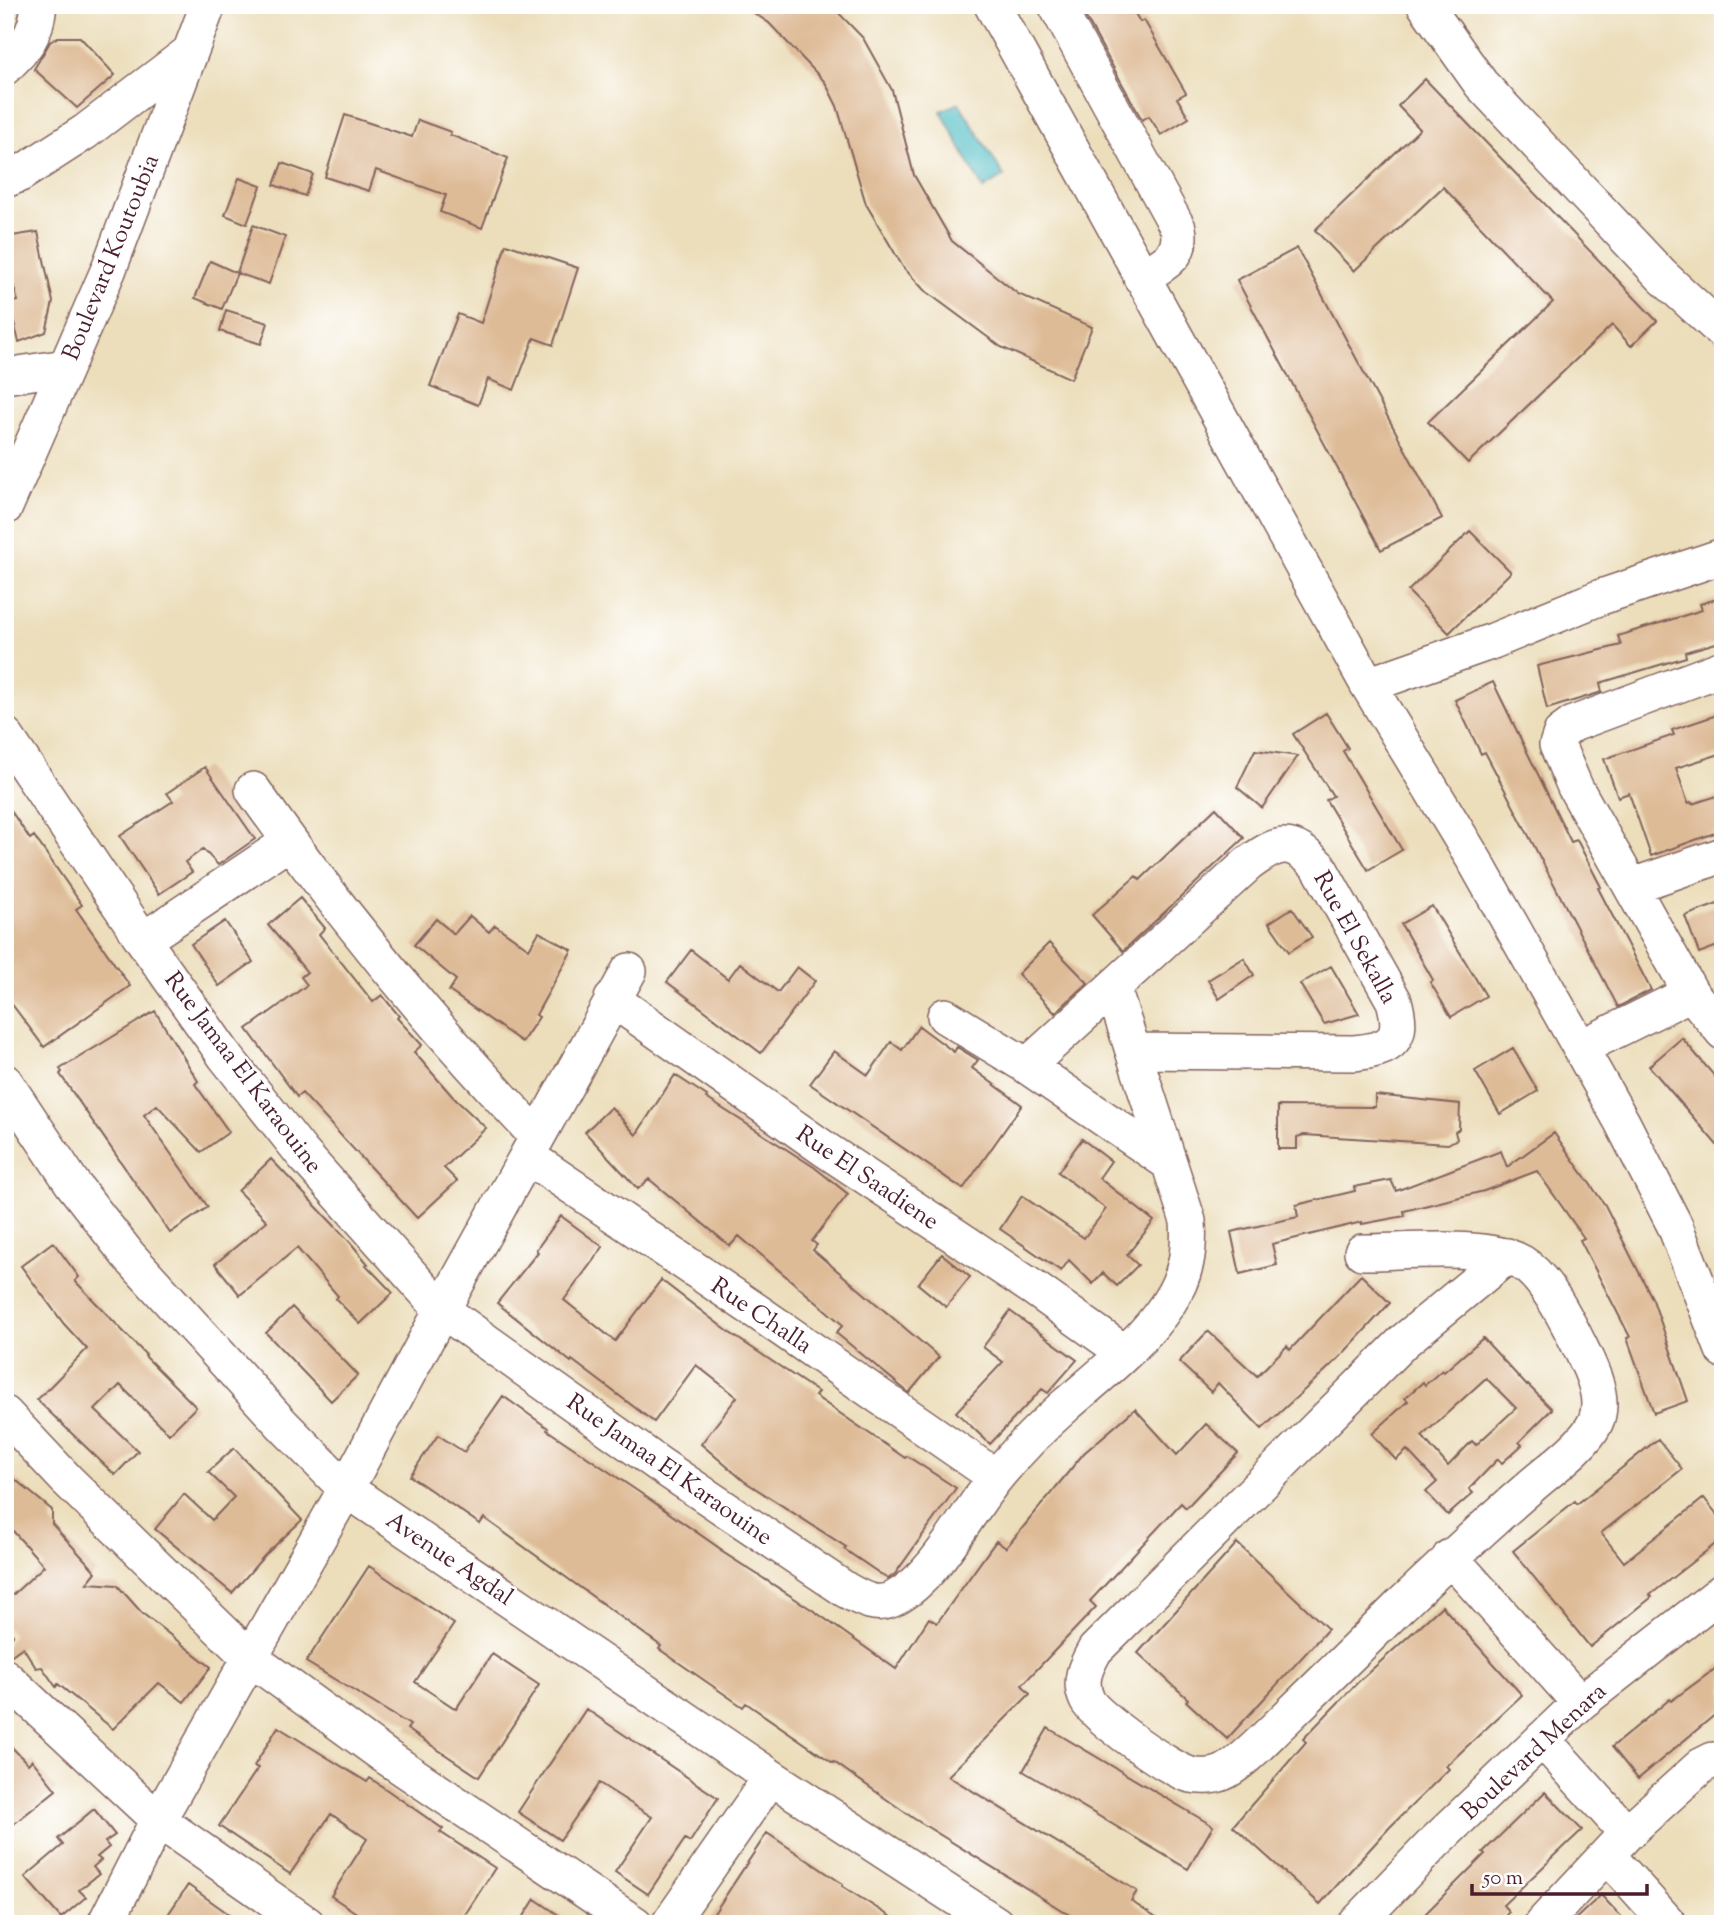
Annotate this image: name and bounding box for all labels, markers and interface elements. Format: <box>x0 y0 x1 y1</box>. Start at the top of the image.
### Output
street label: Boulevard Koutoubia <box>55 150 169 366</box>
street label: Rue El Sekalla <box>1304 865 1405 1010</box>
street label: Rue Jamaa El Karaouine <box>155 965 330 1181</box>
street label: Rue El Saadiene <box>789 1118 945 1239</box>
street label: Rue Challa <box>703 1270 818 1363</box>
street label: Rue Jamaa El Karaouine <box>559 1387 779 1555</box>
street label: Avenue Agdal <box>378 1504 520 1615</box>
street label: Boulevard Menara <box>1454 1676 1615 1829</box>
scale bar <box>1472 1852 1648 1896</box>
text: 50 m <box>1482 1864 1523 1894</box>

